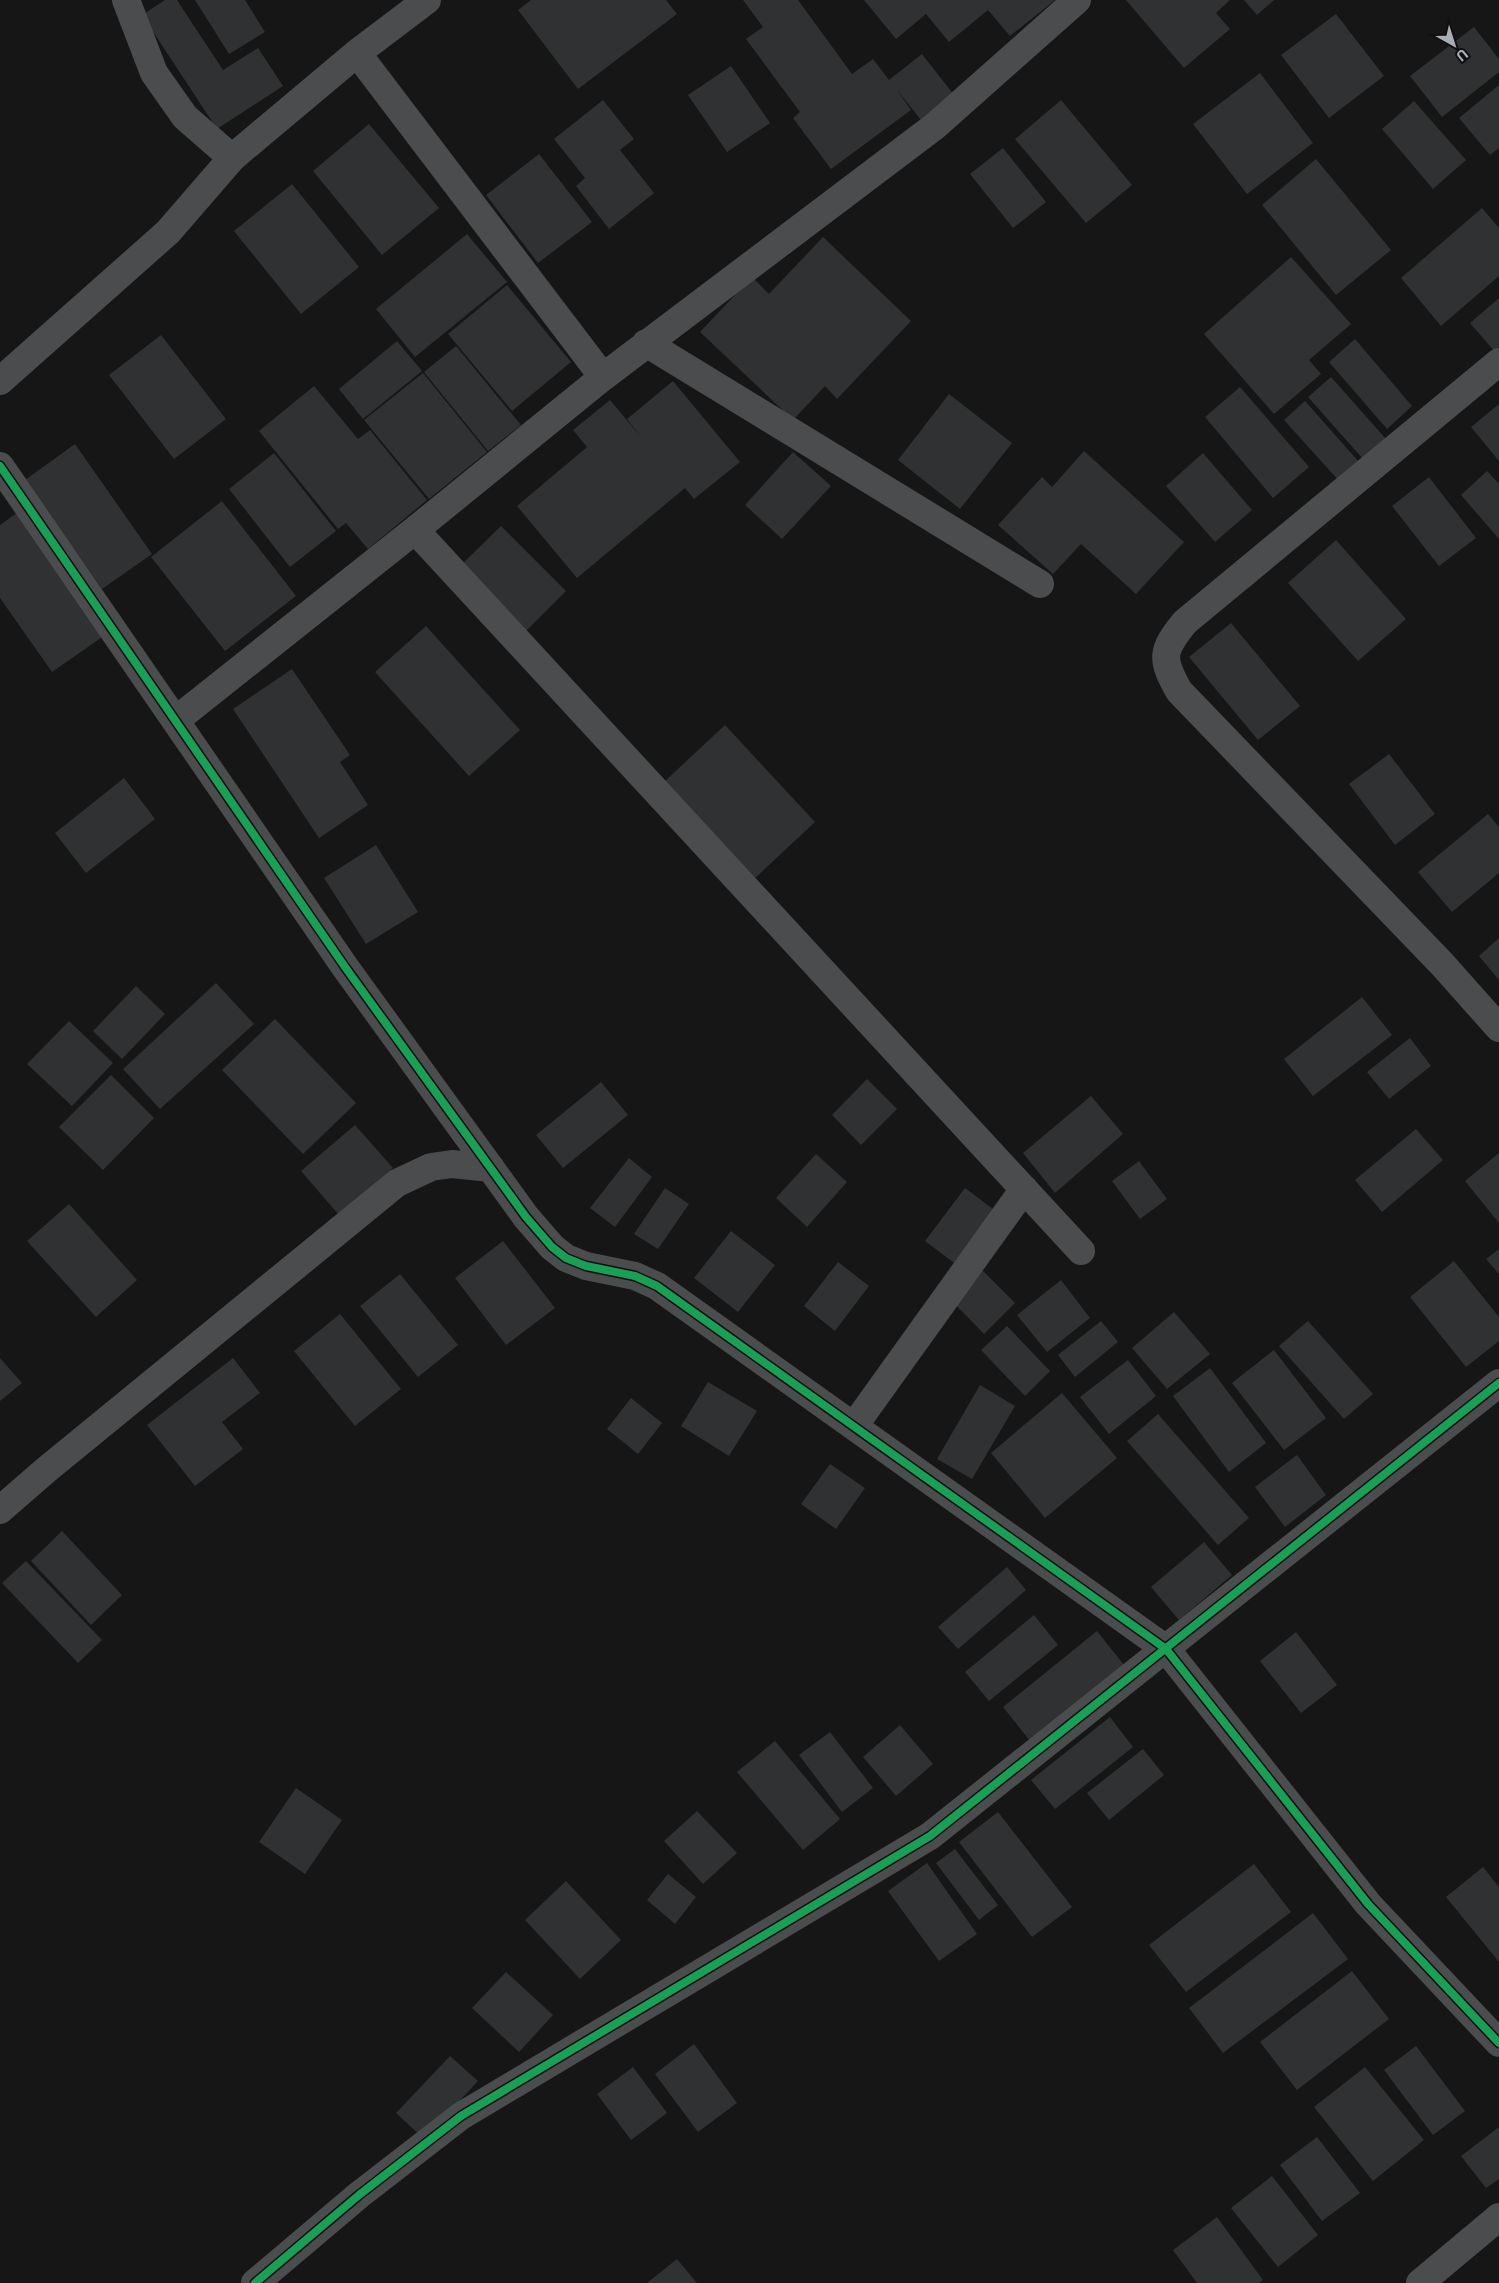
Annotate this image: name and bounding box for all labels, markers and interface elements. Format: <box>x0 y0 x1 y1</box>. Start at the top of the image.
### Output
north arrow <box>1429 20 1479 70</box>
text: U <box>1453 46 1471 65</box>

